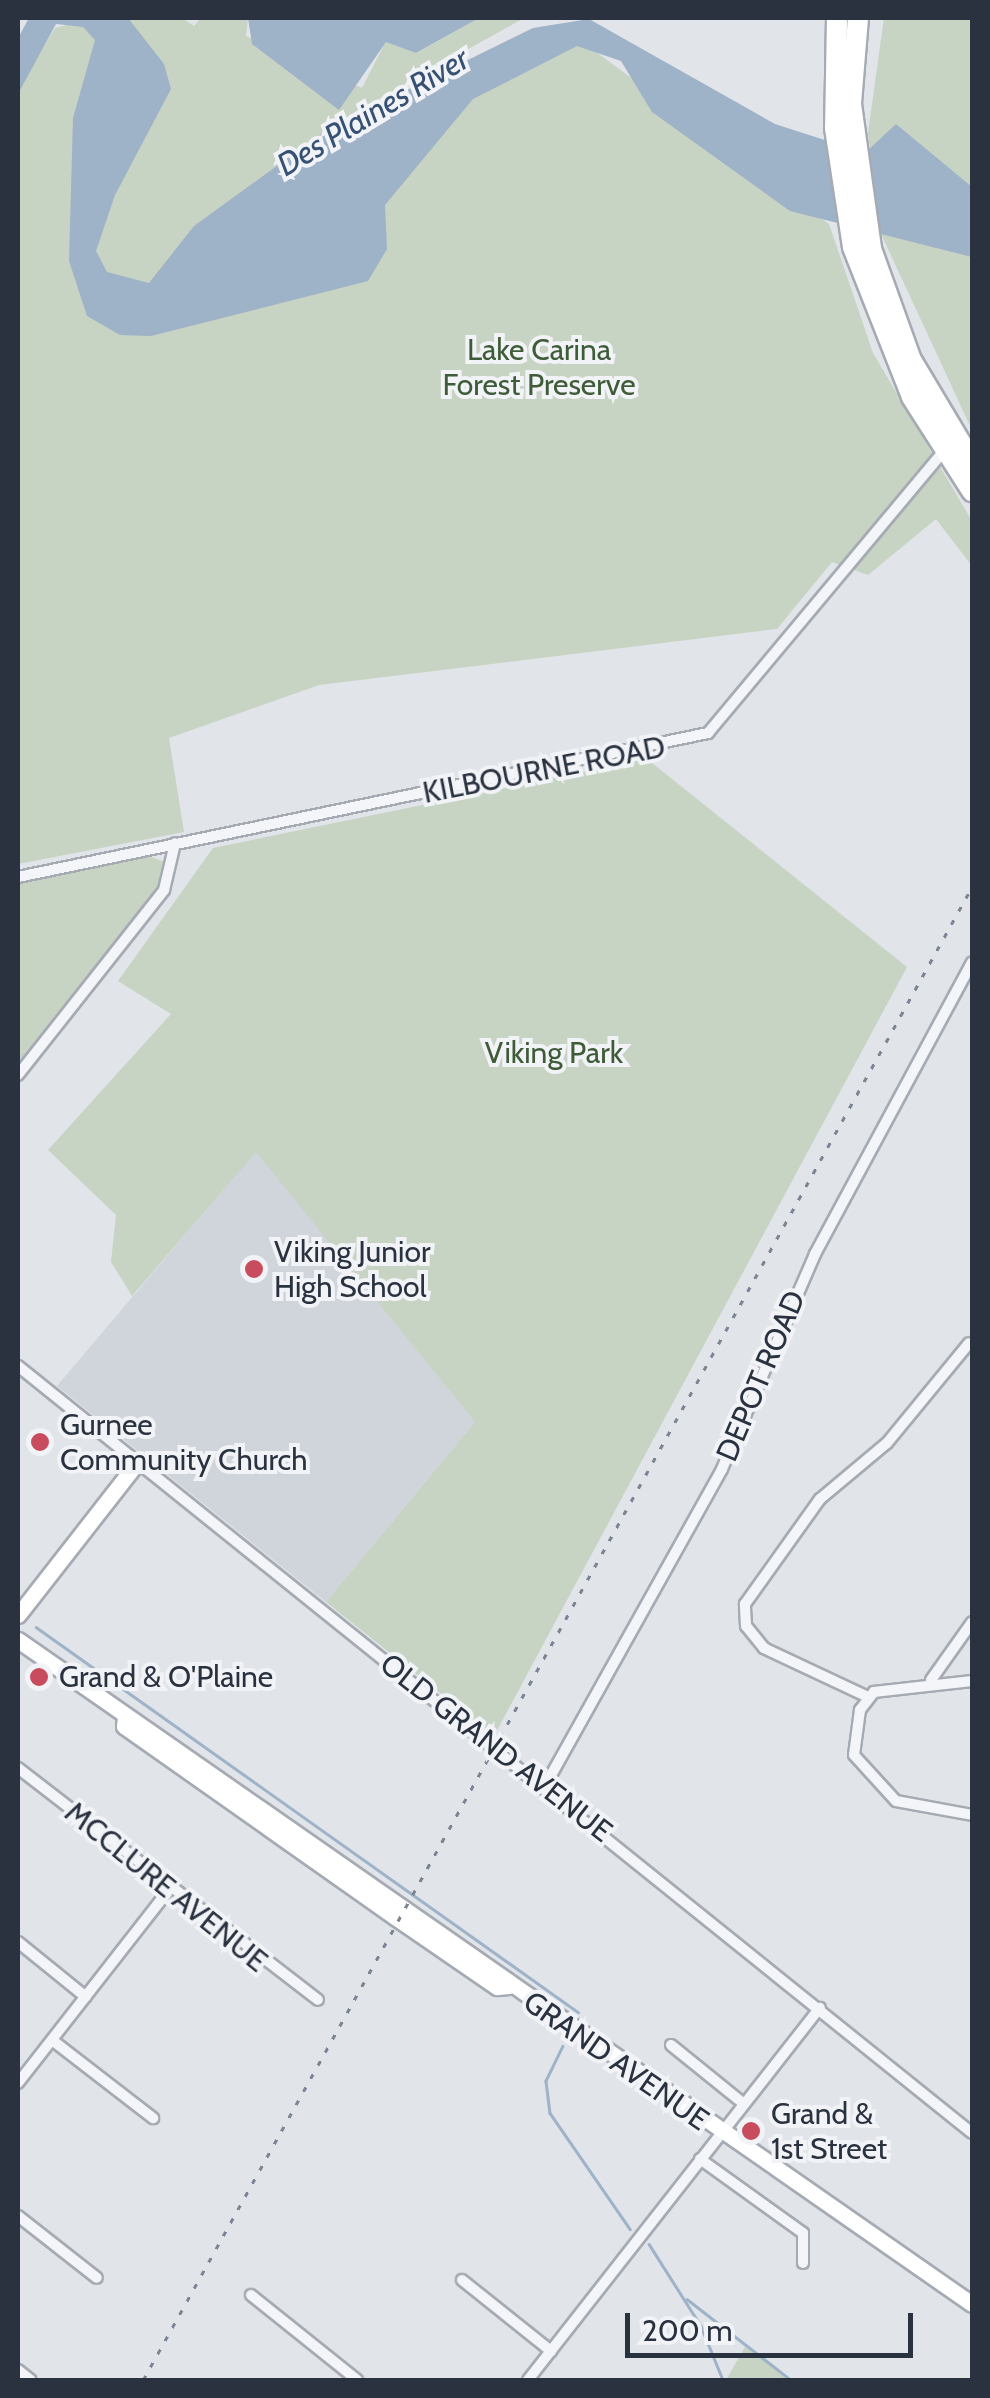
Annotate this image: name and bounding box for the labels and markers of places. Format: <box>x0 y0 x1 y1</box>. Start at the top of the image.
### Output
place label: Viking Junior High School <box>274 1234 430 1304</box>
marker: Viking Junior High School <box>243 1258 265 1280</box>
place label: Gurnee Community Church <box>60 1407 307 1478</box>
marker: Gurnee Community Church <box>29 1431 51 1453</box>
place label: Grand & O'Plaine <box>59 1659 273 1695</box>
marker: Grand & O'Plaine <box>28 1666 50 1688</box>
place label: Grand & 1st Street <box>771 2096 887 2166</box>
marker: Grand & 1st Street <box>740 2120 762 2142</box>

